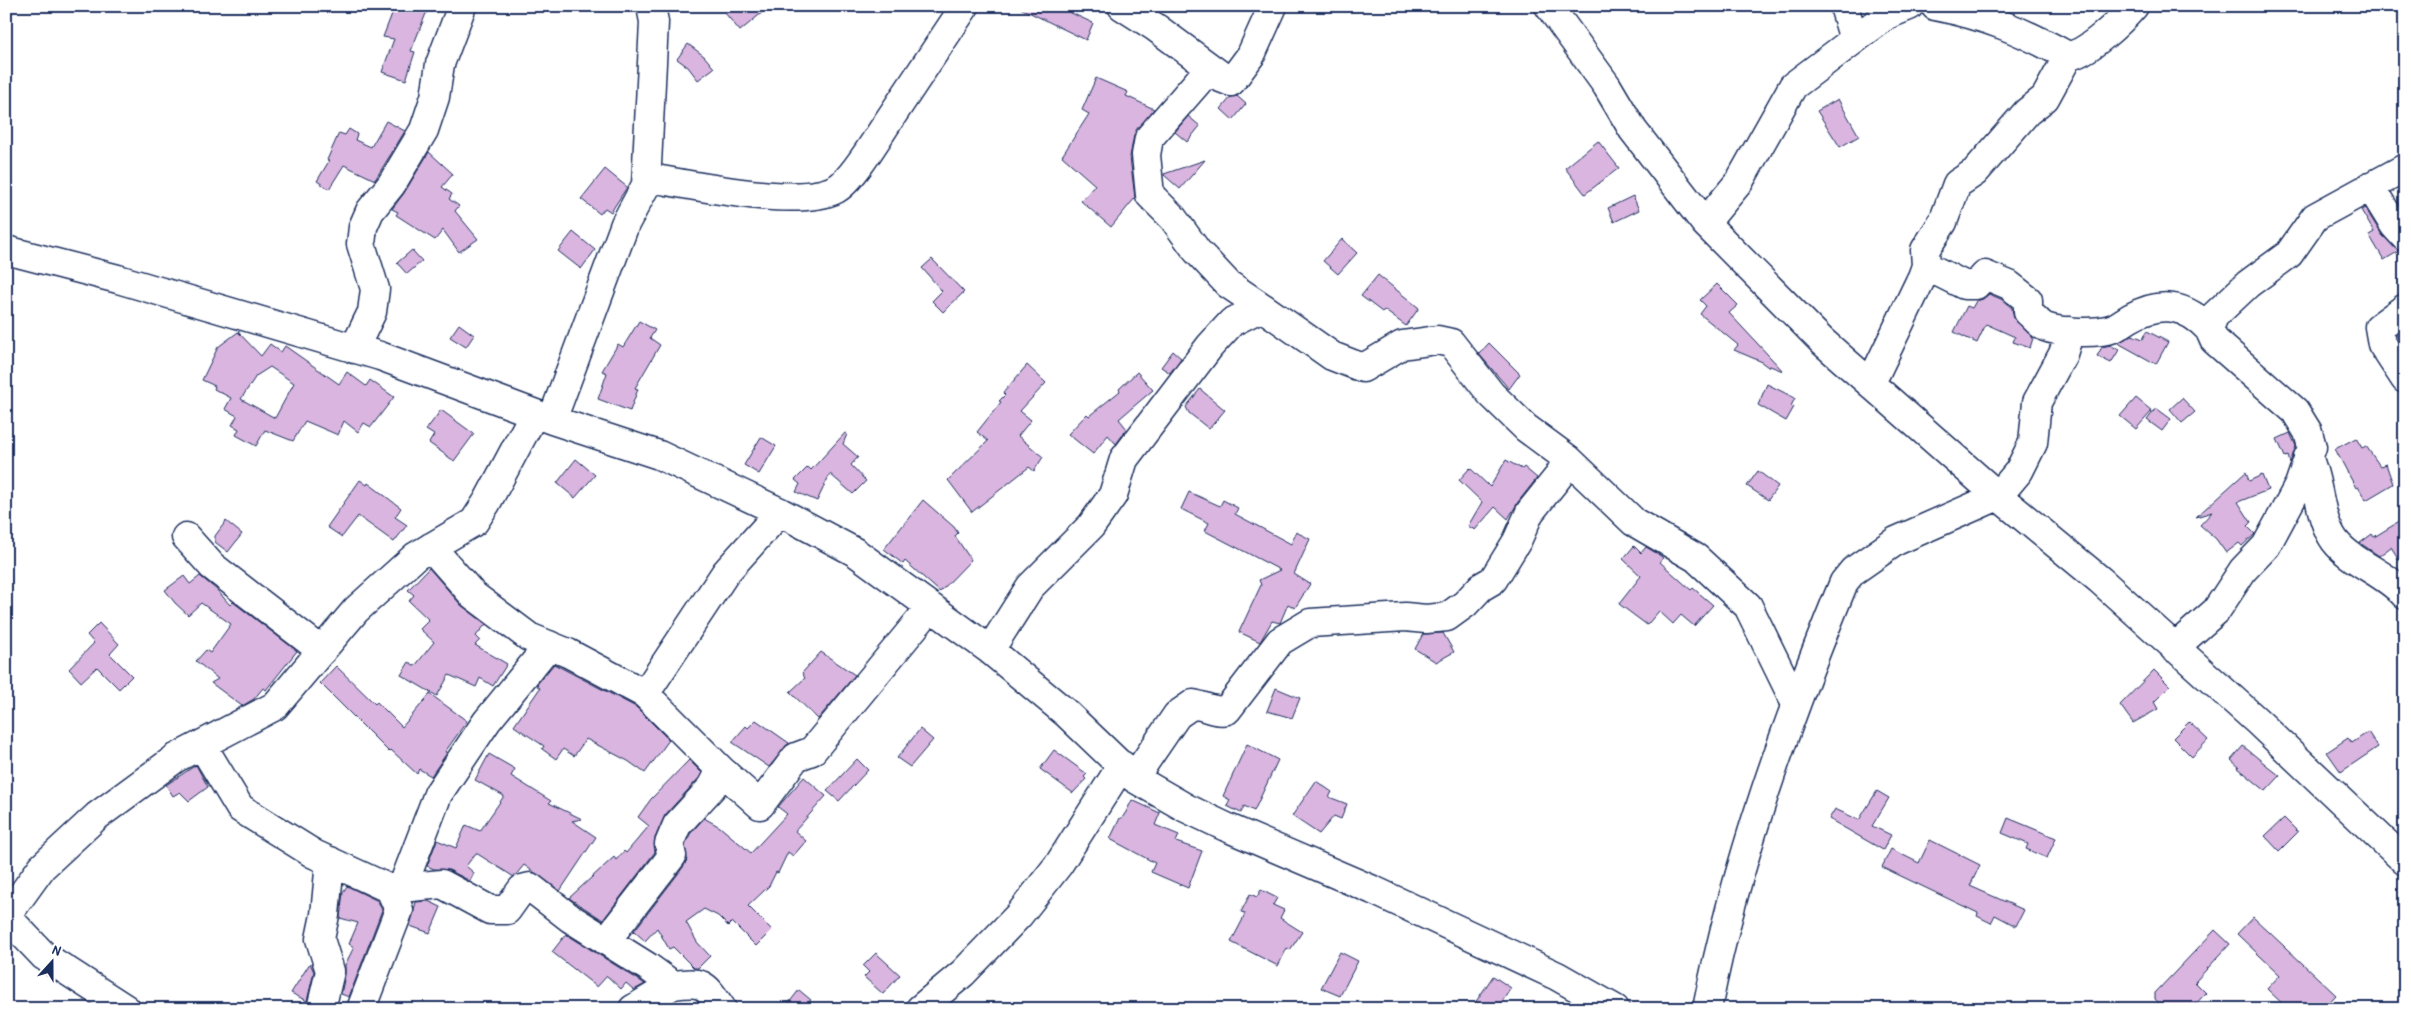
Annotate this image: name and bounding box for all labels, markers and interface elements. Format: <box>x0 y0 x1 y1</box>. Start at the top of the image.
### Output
north arrow <box>28 938 78 988</box>
text: N <box>50 939 64 960</box>

